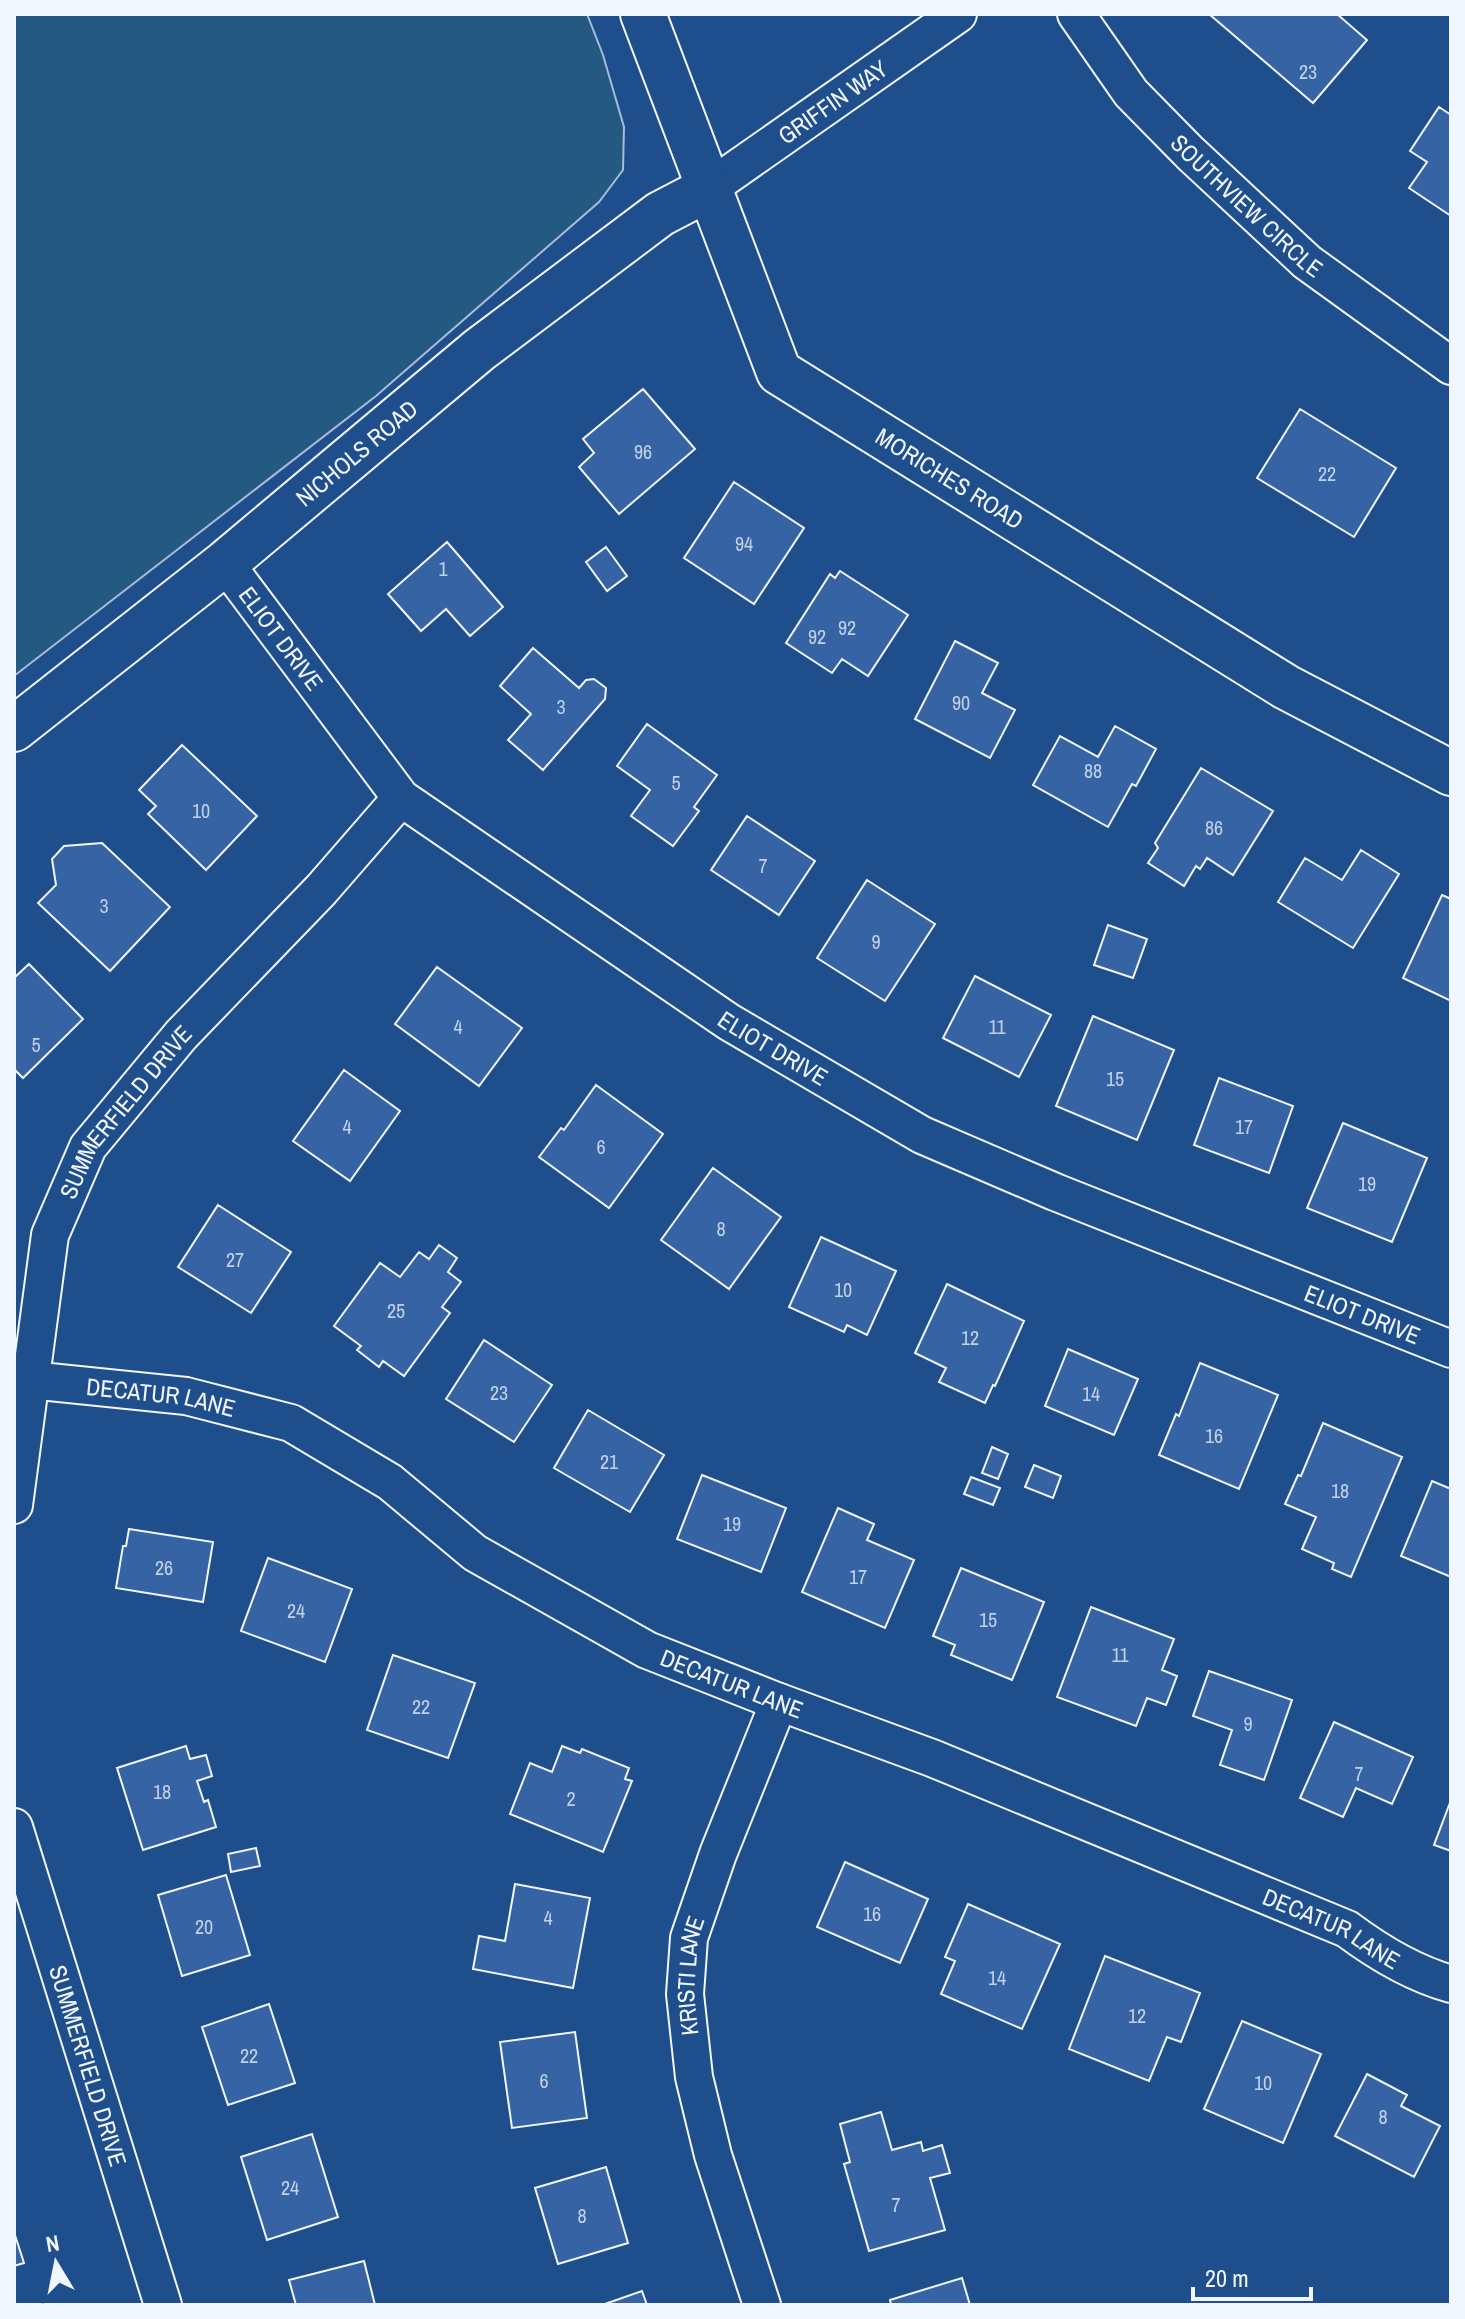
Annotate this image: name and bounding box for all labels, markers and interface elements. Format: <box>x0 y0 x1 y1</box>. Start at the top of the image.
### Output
street label: GRIFFIN WAY <box>771 52 894 151</box>
house number: 23 <box>1299 58 1317 85</box>
street label: SOUTHVIEW CIRCLE <box>1164 127 1329 284</box>
street label: NICHOLS ROAD <box>289 392 424 513</box>
street label: MORICHES ROAD <box>870 420 1030 536</box>
house number: 96 <box>634 438 652 465</box>
house number: 22 <box>1318 460 1336 487</box>
house number: 94 <box>735 530 753 557</box>
house number: 1 <box>438 555 448 582</box>
street label: ELIOT DRIVE <box>232 580 331 697</box>
house number: 92 <box>838 614 856 641</box>
house number: 92 <box>808 623 826 650</box>
house number: 90 <box>952 689 970 716</box>
house number: 3 <box>556 693 566 720</box>
house number: 88 <box>1084 757 1102 784</box>
house number: 5 <box>671 769 681 796</box>
house number: 10 <box>192 797 210 824</box>
house number: 86 <box>1205 814 1223 841</box>
house number: 7 <box>758 852 768 879</box>
house number: 3 <box>99 892 109 919</box>
house number: 9 <box>871 928 881 955</box>
street label: ELIOT DRIVE <box>712 1003 834 1093</box>
house number: 4 <box>453 1013 463 1040</box>
house number: 11 <box>988 1013 1006 1040</box>
street label: SUMMERFIELD DRIVE <box>52 1018 199 1204</box>
house number: 5 <box>31 1031 41 1058</box>
house number: 15 <box>1106 1065 1124 1092</box>
house number: 4 <box>342 1113 352 1140</box>
house number: 17 <box>1235 1113 1253 1140</box>
house number: 6 <box>596 1133 606 1160</box>
house number: 19 <box>1358 1170 1376 1197</box>
house number: 8 <box>716 1215 726 1242</box>
house number: 27 <box>226 1246 244 1273</box>
house number: 10 <box>834 1276 852 1303</box>
street label: ELIOT DRIVE <box>1300 1277 1425 1351</box>
house number: 25 <box>387 1297 405 1324</box>
house number: 12 <box>961 1324 979 1351</box>
street label: DECATUR LANE <box>85 1370 239 1424</box>
house number: 23 <box>490 1379 508 1406</box>
house number: 14 <box>1082 1380 1100 1407</box>
house number: 16 <box>1205 1422 1223 1449</box>
house number: 21 <box>600 1448 618 1475</box>
house number: 18 <box>1331 1477 1349 1504</box>
house number: 19 <box>723 1510 741 1537</box>
house number: 26 <box>155 1554 173 1581</box>
house number: 17 <box>849 1563 867 1590</box>
house number: 24 <box>287 1597 305 1624</box>
house number: 15 <box>979 1606 997 1633</box>
street label: DECATUR LANE <box>656 1641 808 1726</box>
house number: 11 <box>1111 1641 1129 1668</box>
house number: 22 <box>412 1693 430 1720</box>
house number: 9 <box>1243 1710 1253 1737</box>
house number: 7 <box>1354 1760 1364 1787</box>
house number: 18 <box>153 1778 171 1805</box>
house number: 2 <box>566 1785 576 1812</box>
street label: DECATUR LANE <box>1258 1880 1406 1976</box>
house number: 16 <box>863 1900 881 1927</box>
house number: 4 <box>543 1904 553 1931</box>
street label: KRISTI LANE <box>669 1912 711 2037</box>
house number: 20 <box>195 1913 213 1940</box>
street label: SUMMERFIELD DRIVE <box>42 1961 135 2170</box>
house number: 14 <box>988 1964 1006 1991</box>
house number: 12 <box>1128 2002 1146 2029</box>
house number: 22 <box>240 2042 258 2069</box>
house number: 6 <box>539 2067 549 2094</box>
house number: 10 <box>1254 2069 1272 2096</box>
house number: 8 <box>1378 2103 1388 2130</box>
house number: 24 <box>281 2174 299 2201</box>
house number: 7 <box>891 2191 901 2218</box>
house number: 8 <box>577 2202 587 2229</box>
north arrow <box>16 2223 96 2303</box>
text: N <box>44 2227 62 2259</box>
scale bar <box>1193 2251 1311 2301</box>
text: 20 m <box>1205 2262 1249 2294</box>

